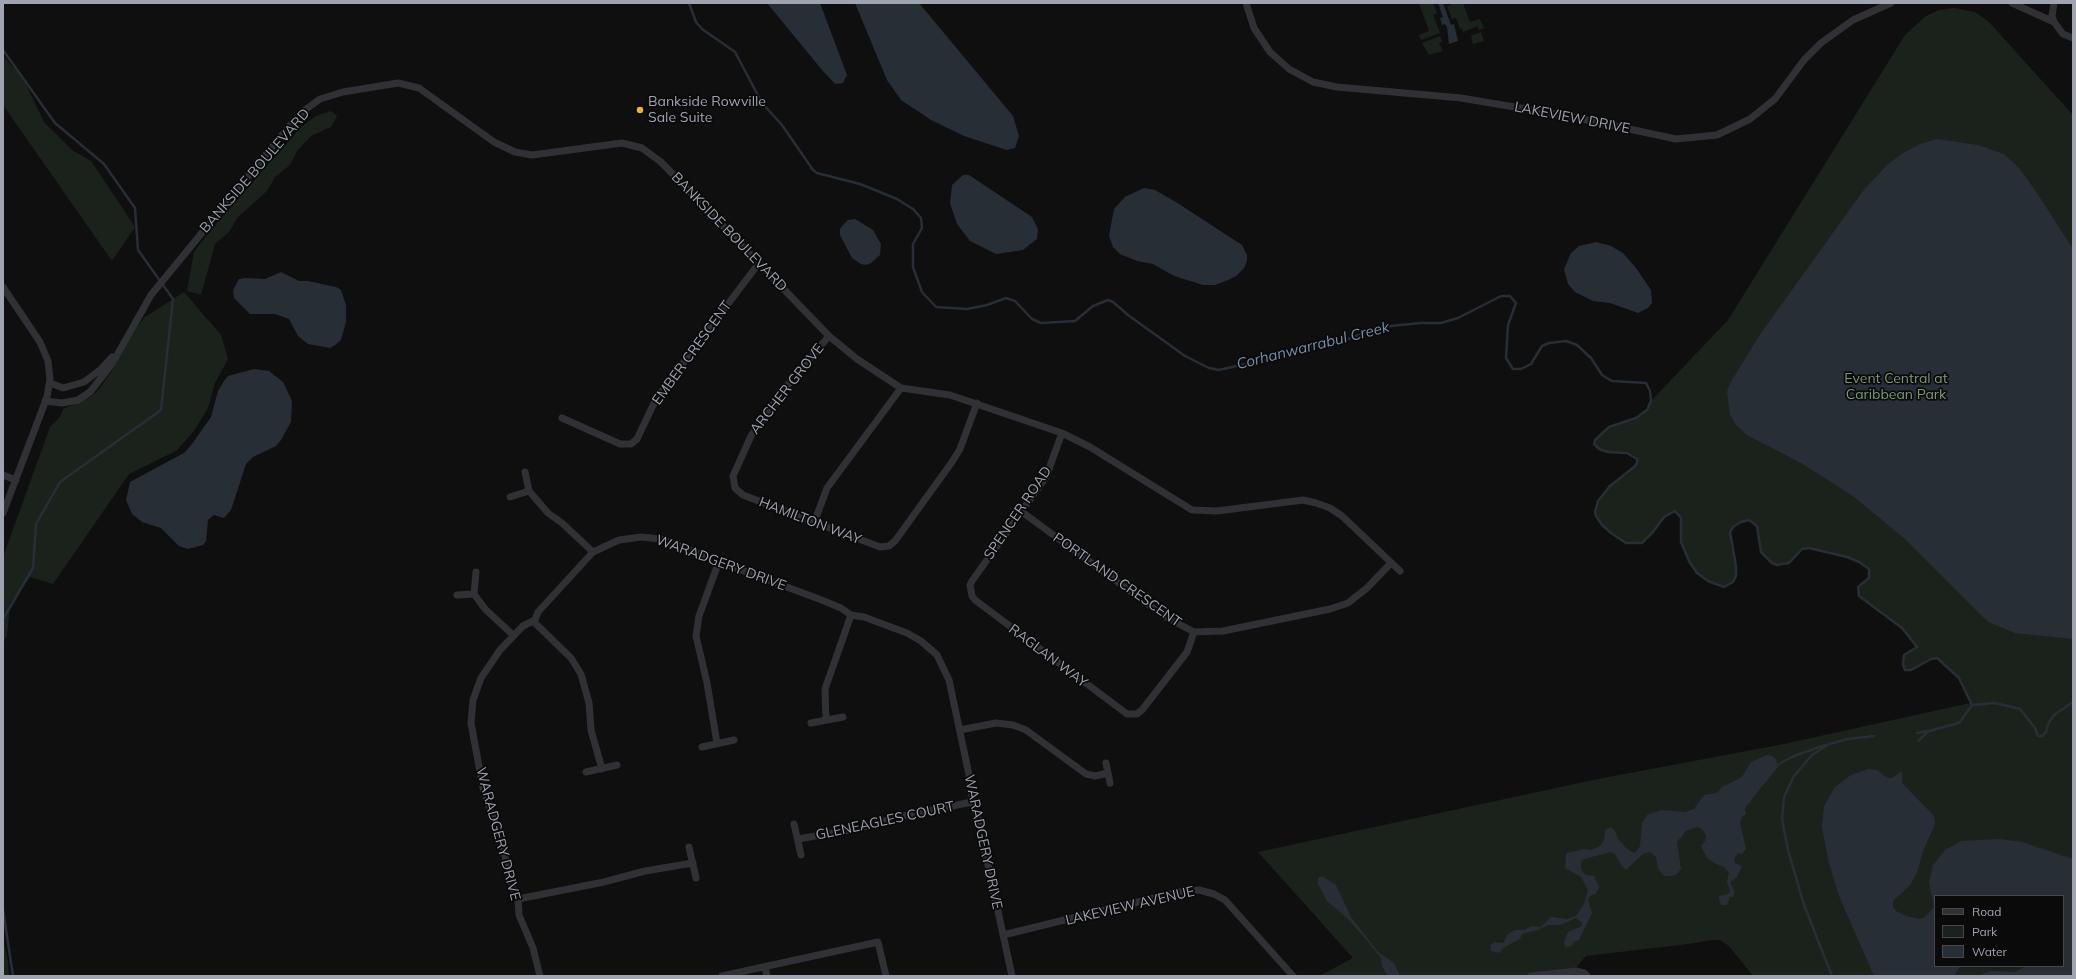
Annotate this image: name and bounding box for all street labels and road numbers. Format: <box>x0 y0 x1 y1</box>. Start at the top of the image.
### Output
street label: LAKEVIEW DRIVE <box>1513 99 1631 137</box>
street label: BANKSIDE BOULEVARD <box>196 105 314 237</box>
street label: BANKSIDE BOULEVARD <box>668 169 790 295</box>
street label: EMBER CRESCENT <box>649 298 735 408</box>
street label: ARCHER GROVE <box>746 340 828 438</box>
street label: SPENCER ROAD <box>981 463 1055 563</box>
street label: HAMILTON WAY <box>757 494 863 548</box>
street label: PORTLAND CRESCENT <box>1050 529 1184 631</box>
street label: WARADGERY DRIVE <box>654 532 788 594</box>
street label: RAGLAN WAY <box>1005 621 1091 691</box>
street label: WARADGERY DRIVE <box>472 765 524 903</box>
street label: WARADGERY DRIVE <box>961 773 1005 911</box>
street label: GLENEAGLES COURT <box>814 798 956 844</box>
street label: LAKEVIEW AVENUE <box>1064 883 1196 929</box>

